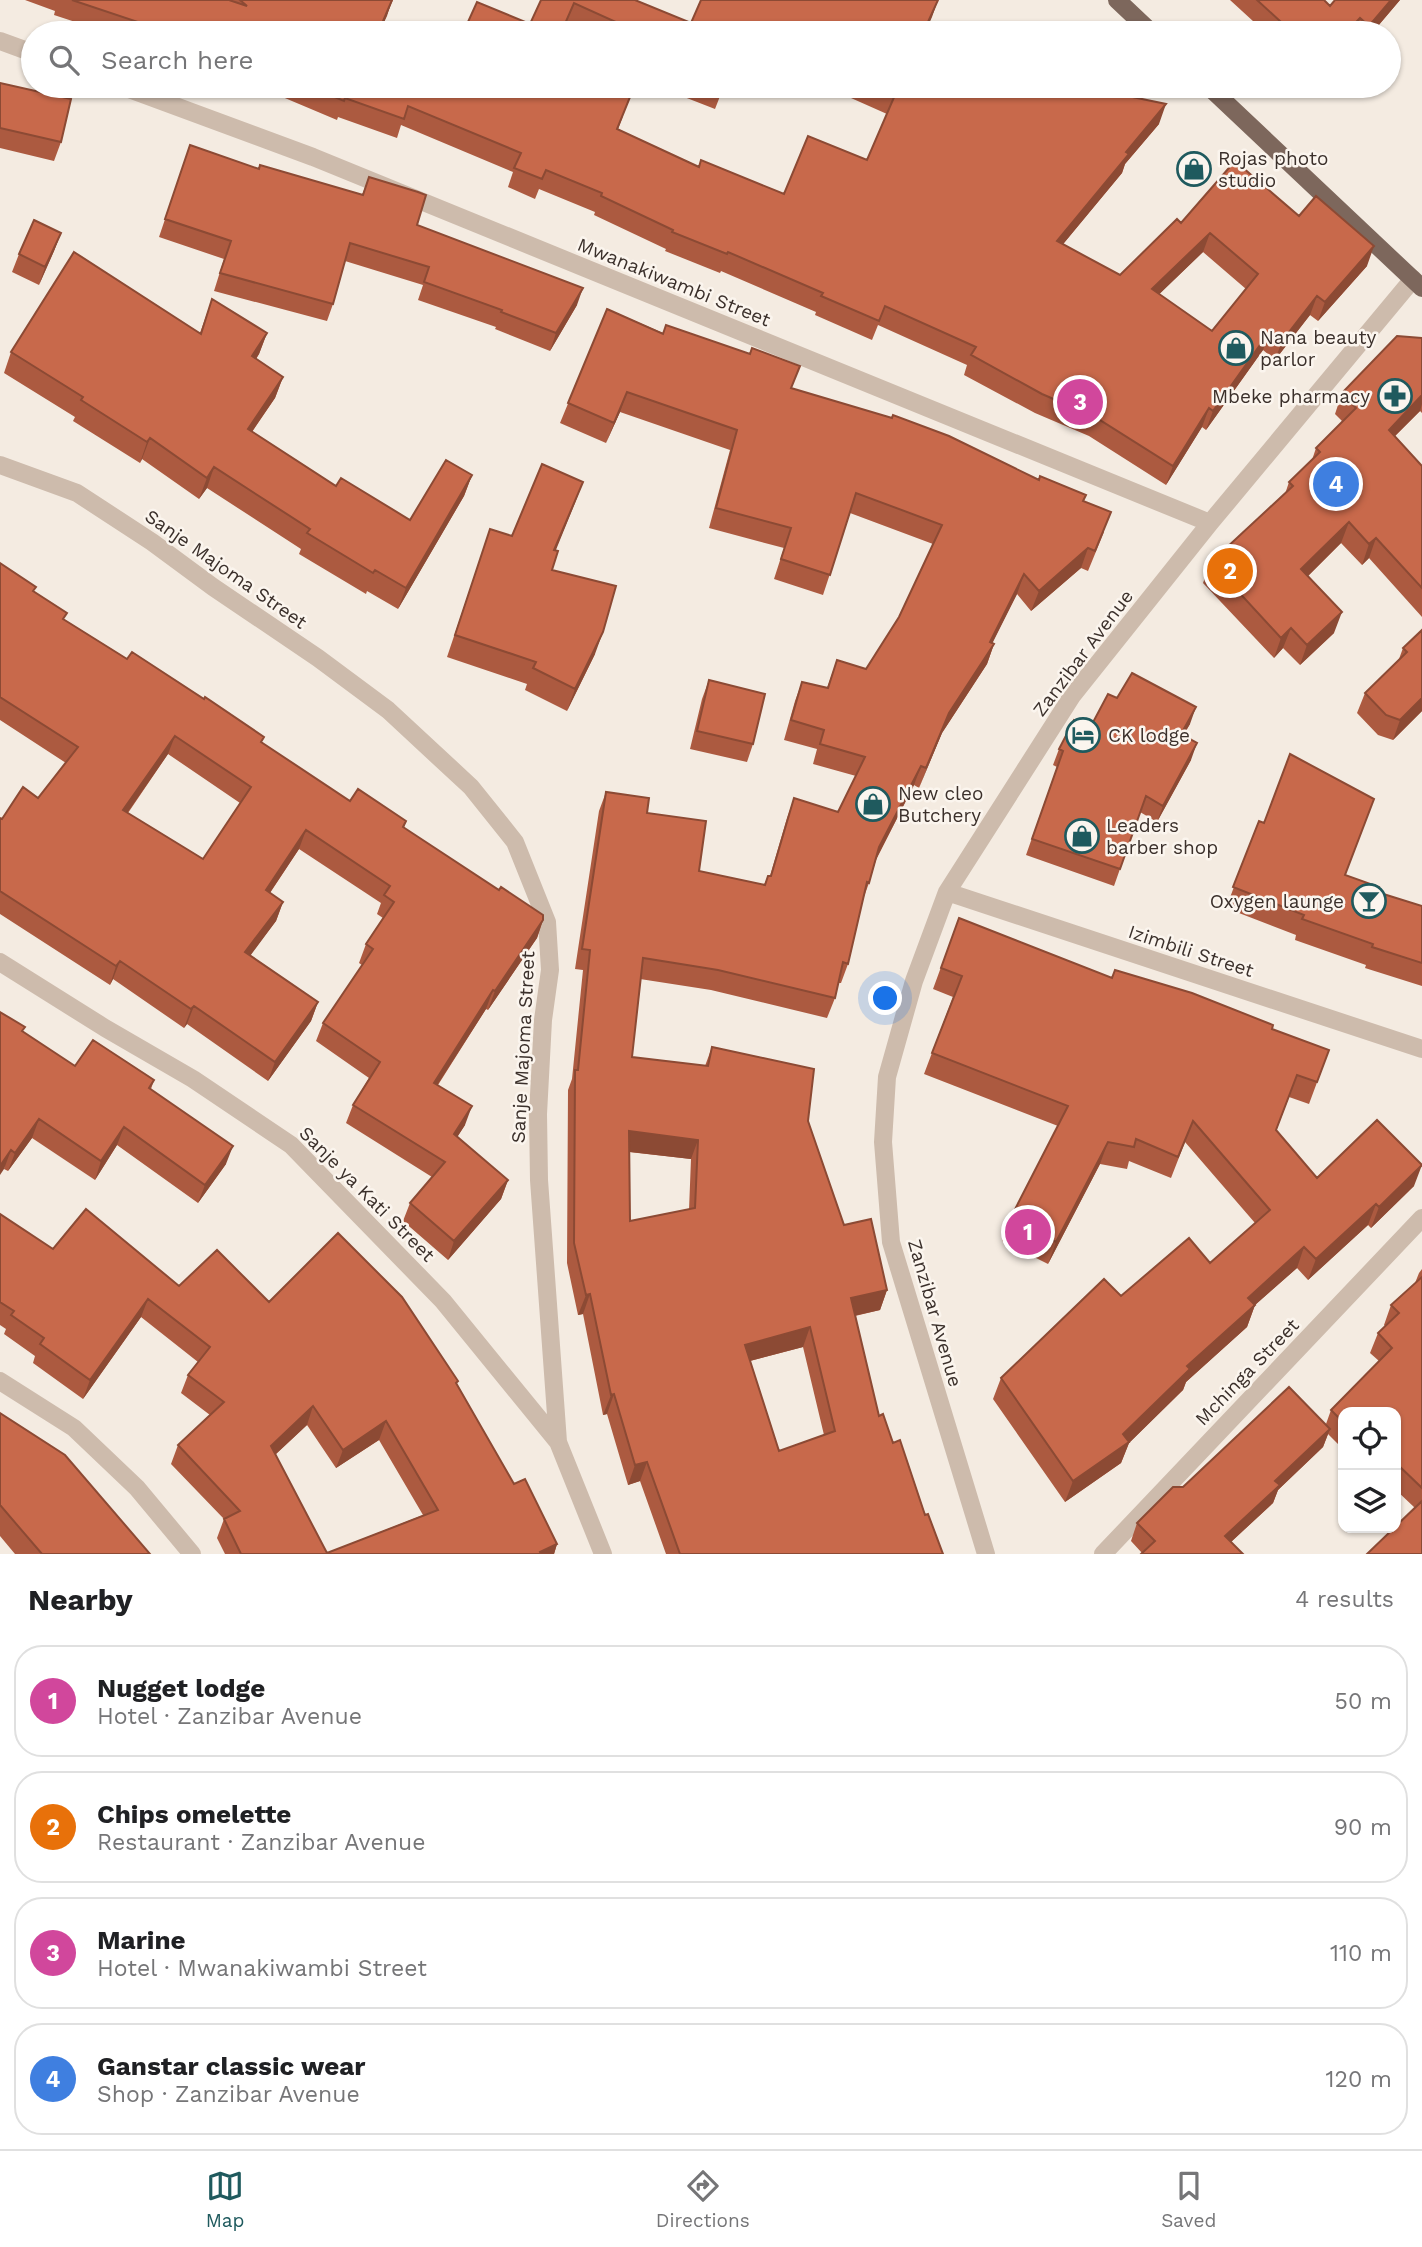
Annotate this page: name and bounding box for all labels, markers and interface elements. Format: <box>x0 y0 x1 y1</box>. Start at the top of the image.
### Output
search box <box>21 21 1401 98</box>
icon: search <box>45 41 83 79</box>
text: Search here <box>101 45 253 75</box>
place label: Rojas photo studio <box>1218 147 1328 192</box>
shop icon: Rojas photo studio <box>1175 150 1213 188</box>
street label: Mwanakiwambi Street <box>574 233 774 331</box>
place label: Nana beauty parlor <box>1260 326 1376 371</box>
shop icon: Nana beauty parlor <box>1217 329 1255 367</box>
pin: 3 <box>1057 376 1103 428</box>
pharmacy icon: Mbeke pharmacy <box>1376 377 1414 415</box>
place label: Mbeke pharmacy <box>1212 385 1370 408</box>
pin: 4 <box>1313 458 1359 510</box>
street label: Sanje Majoma Street <box>141 504 311 634</box>
pin: 2 <box>1207 545 1253 597</box>
street label: Zanzibar Avenue <box>1028 585 1138 721</box>
hotel icon: CK lodge <box>1064 716 1102 754</box>
place label: CK lodge <box>1108 724 1190 747</box>
place label: New cleo Butchery <box>898 782 983 827</box>
shop icon: New cleo Butchery <box>854 785 892 823</box>
place label: Leaders barber shop <box>1106 814 1218 859</box>
shop icon: Leaders barber shop <box>1063 817 1101 855</box>
bar icon: Oxygen launge <box>1350 882 1388 920</box>
place label: Oxygen launge <box>1210 890 1344 913</box>
street label: Izimbili Street <box>1125 920 1257 982</box>
street label: Sanje Majoma Street <box>506 950 540 1144</box>
your location <box>868 981 902 1015</box>
street label: Sanje ya Kati Street <box>294 1121 440 1267</box>
pin: 1 <box>1005 1206 1051 1258</box>
street label: Zanzibar Avenue <box>903 1236 967 1390</box>
street label: Mchinga Street <box>1190 1314 1304 1430</box>
map controls <box>1338 1407 1401 1533</box>
button: locate <box>1338 1407 1401 1470</box>
button: layers <box>1338 1470 1401 1533</box>
text: Nearby <box>28 1582 133 1617</box>
text: 4 results <box>1295 1586 1394 1613</box>
text: Nugget lodge <box>97 1673 265 1703</box>
text: 1 <box>48 1688 58 1715</box>
text: 50 m <box>1335 1688 1392 1715</box>
text: Hotel · Zanzibar Avenue <box>97 1703 362 1730</box>
text: Chips omelette <box>97 1799 291 1829</box>
text: 2 <box>46 1814 60 1841</box>
text: 90 m <box>1334 1814 1392 1841</box>
text: Restaurant · Zanzibar Avenue <box>97 1829 426 1856</box>
text: Marine <box>97 1925 186 1955</box>
text: 3 <box>46 1940 60 1967</box>
text: 110 m <box>1330 1940 1392 1967</box>
text: Hotel · Mwanakiwambi Street <box>97 1955 427 1982</box>
text: Ganstar classic wear <box>97 2051 365 2081</box>
text: 4 <box>46 2066 60 2093</box>
text: 120 m <box>1326 2066 1392 2093</box>
text: Shop · Zanzibar Avenue <box>97 2081 360 2108</box>
tab: Map <box>206 2167 244 2232</box>
tab: Directions <box>656 2167 750 2232</box>
tab: Saved <box>1161 2167 1216 2232</box>

